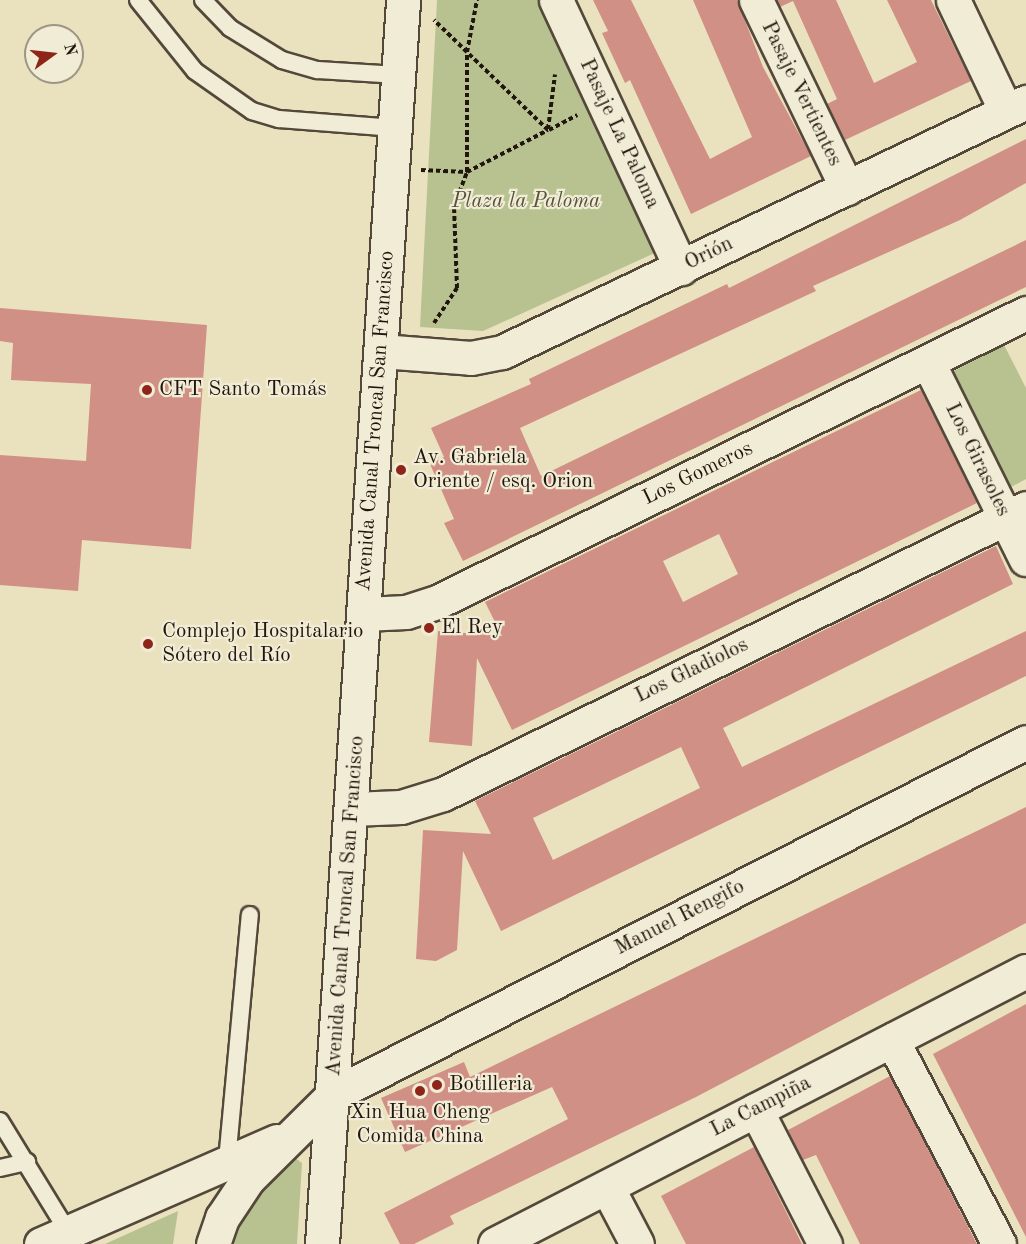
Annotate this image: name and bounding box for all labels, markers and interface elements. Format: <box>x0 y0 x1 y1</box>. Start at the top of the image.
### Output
street label: Pasaje Vertientes <box>755 17 847 171</box>
north arrow <box>24 24 84 84</box>
text: N <box>60 42 79 58</box>
street label: Pasaje La Paloma <box>573 55 665 213</box>
park label: Plaza la Paloma <box>452 189 600 215</box>
street label: Orión <box>681 232 737 276</box>
street label: Avenida Canal Troncal San Francisco <box>352 250 400 592</box>
place label: CFT Santo Tomás <box>159 377 327 403</box>
marker: CFT Santo Tomás <box>140 383 154 397</box>
street label: Los Girasoles <box>939 399 1015 521</box>
street label: Los Gomeros <box>639 436 757 512</box>
place label: Av. Gabriela Oriente / esq. Orion <box>413 445 593 495</box>
marker: Av. Gabriela Oriente / esq. Orion <box>394 463 408 477</box>
place label: El Rey <box>441 615 503 641</box>
place label: Complejo Hospitalario Sótero del Río <box>162 619 363 669</box>
marker: El Rey <box>422 621 436 635</box>
street label: Los Gladiolos <box>631 633 753 709</box>
marker: Complejo Hospitalario Sótero del Río <box>139 635 157 653</box>
street label: Avenida Canal Troncal San Francisco <box>322 735 370 1077</box>
street label: Manuel Rengifo <box>611 875 749 961</box>
street label: La Campiña <box>706 1071 816 1143</box>
place label: Botilleria <box>449 1072 533 1098</box>
marker: Botilleria <box>430 1078 444 1092</box>
marker: Xin Hua Cheng Comida China <box>413 1084 427 1098</box>
place label: Xin Hua Cheng Comida China <box>350 1100 490 1150</box>

